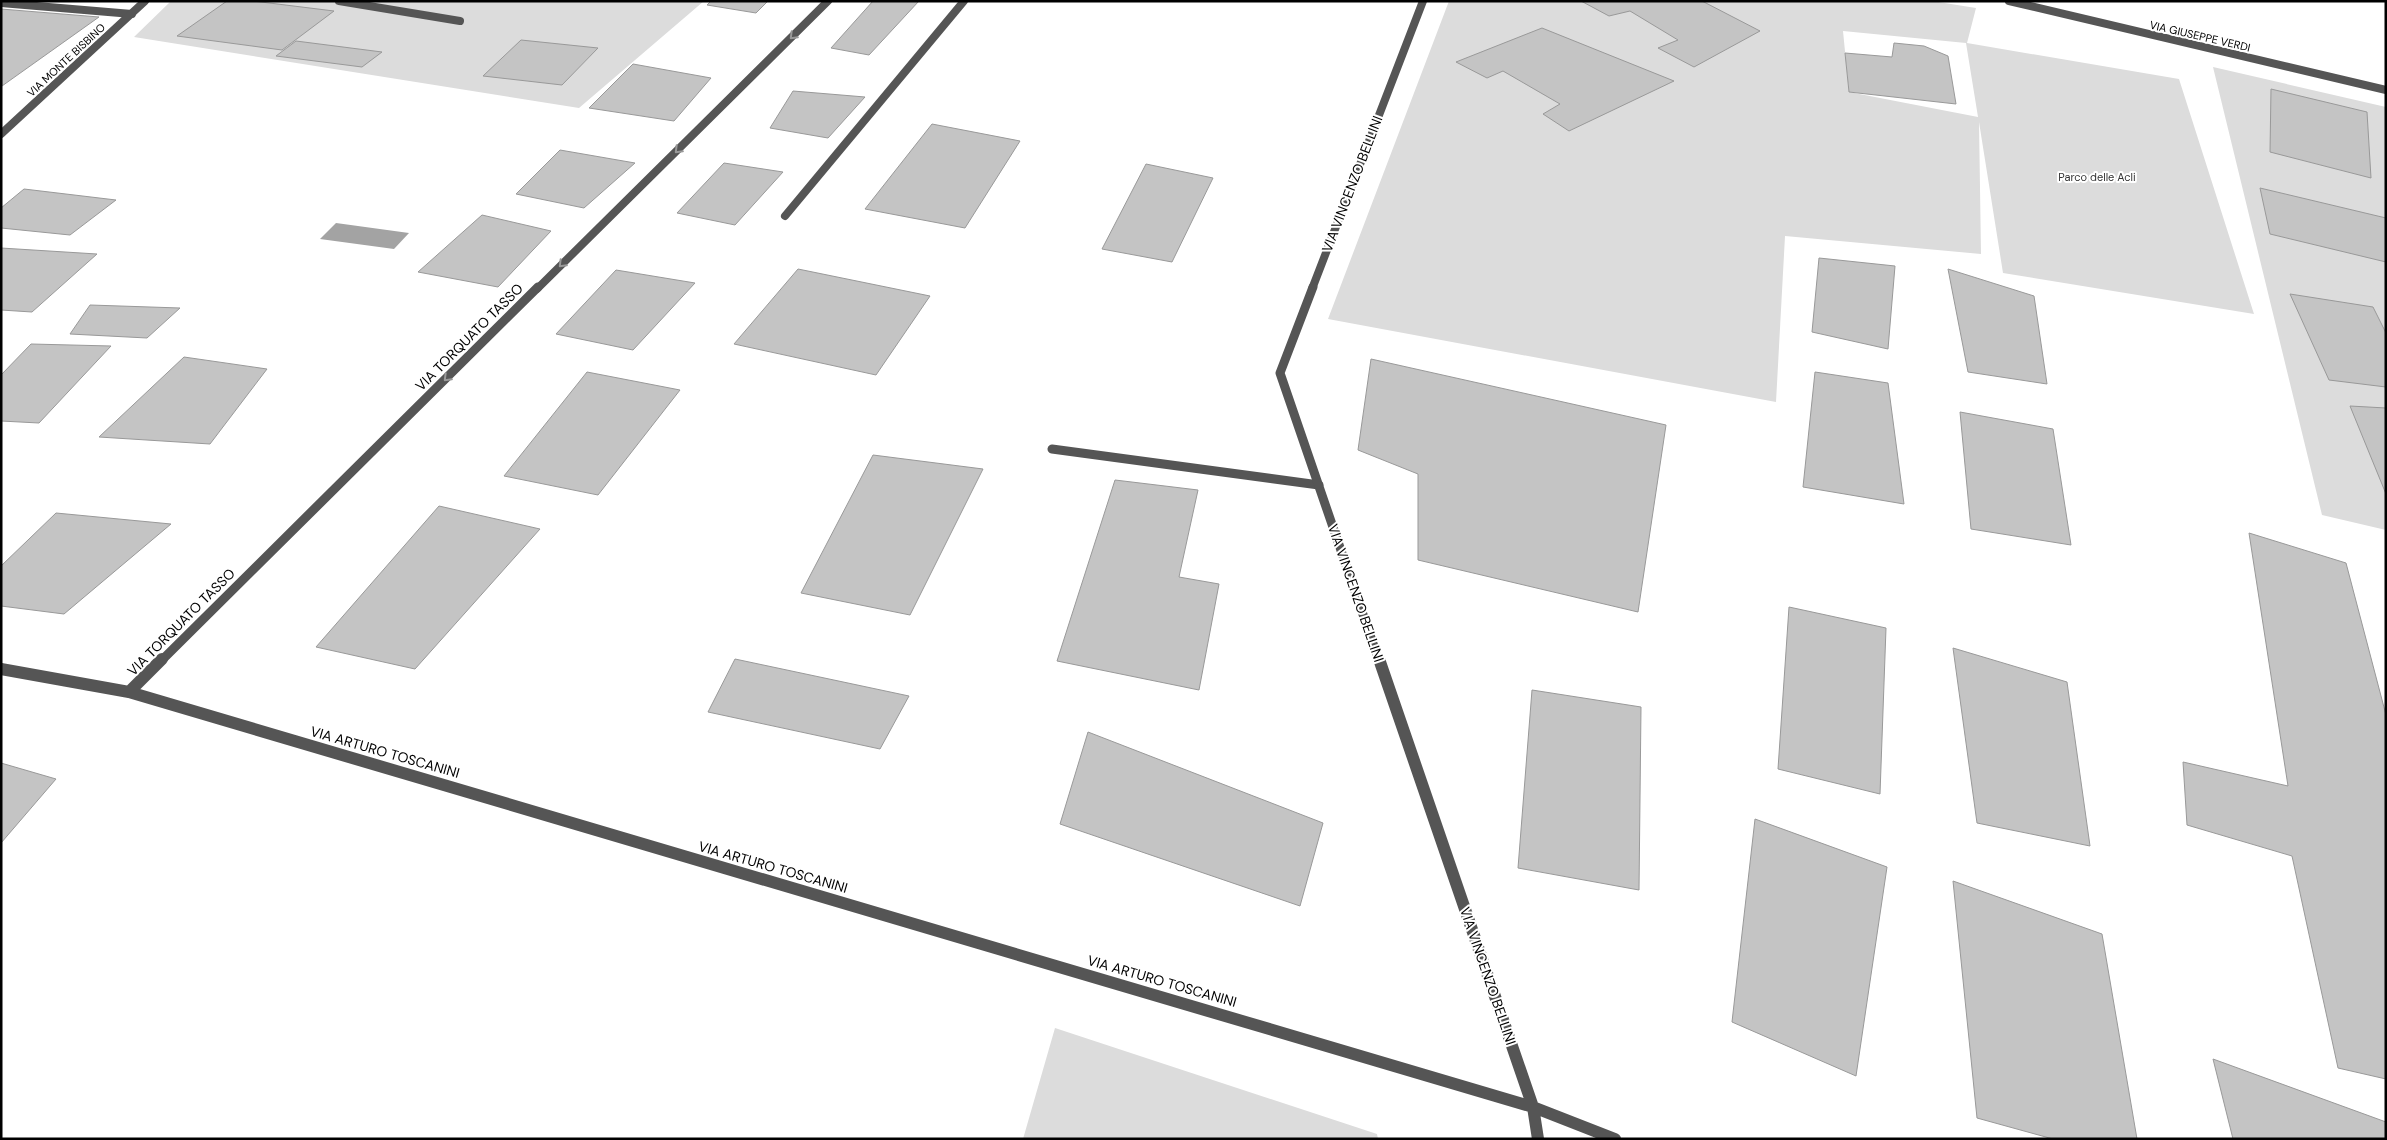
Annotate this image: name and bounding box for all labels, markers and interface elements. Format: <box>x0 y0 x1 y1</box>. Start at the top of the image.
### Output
street label: VIA GIUSEPPE VERDI <box>2148 18 2252 54</box>
street label: VIA MONTE BISBINO <box>24 20 108 100</box>
one-way arrow <box>790 30 799 39</box>
street label: VIA VINCENZO BELLINI <box>1318 113 1386 255</box>
one-way arrow <box>675 144 684 153</box>
park label: Parco delle Acli <box>2058 170 2136 184</box>
one-way arrow <box>559 258 568 267</box>
street label: VIA TORQUATO TASSO <box>411 279 527 395</box>
one-way arrow <box>443 372 452 381</box>
street label: VIA VINCENZO BELLINI <box>1324 522 1388 664</box>
street label: VIA TORQUATO TASSO <box>123 564 239 680</box>
street label: VIA ARTURO TOSCANINI <box>308 722 462 782</box>
street label: VIA ARTURO TOSCANINI <box>696 837 850 897</box>
street label: VIA VINCENZO BELLINI <box>1456 905 1520 1047</box>
street label: VIA ARTURO TOSCANINI <box>1085 951 1239 1011</box>

